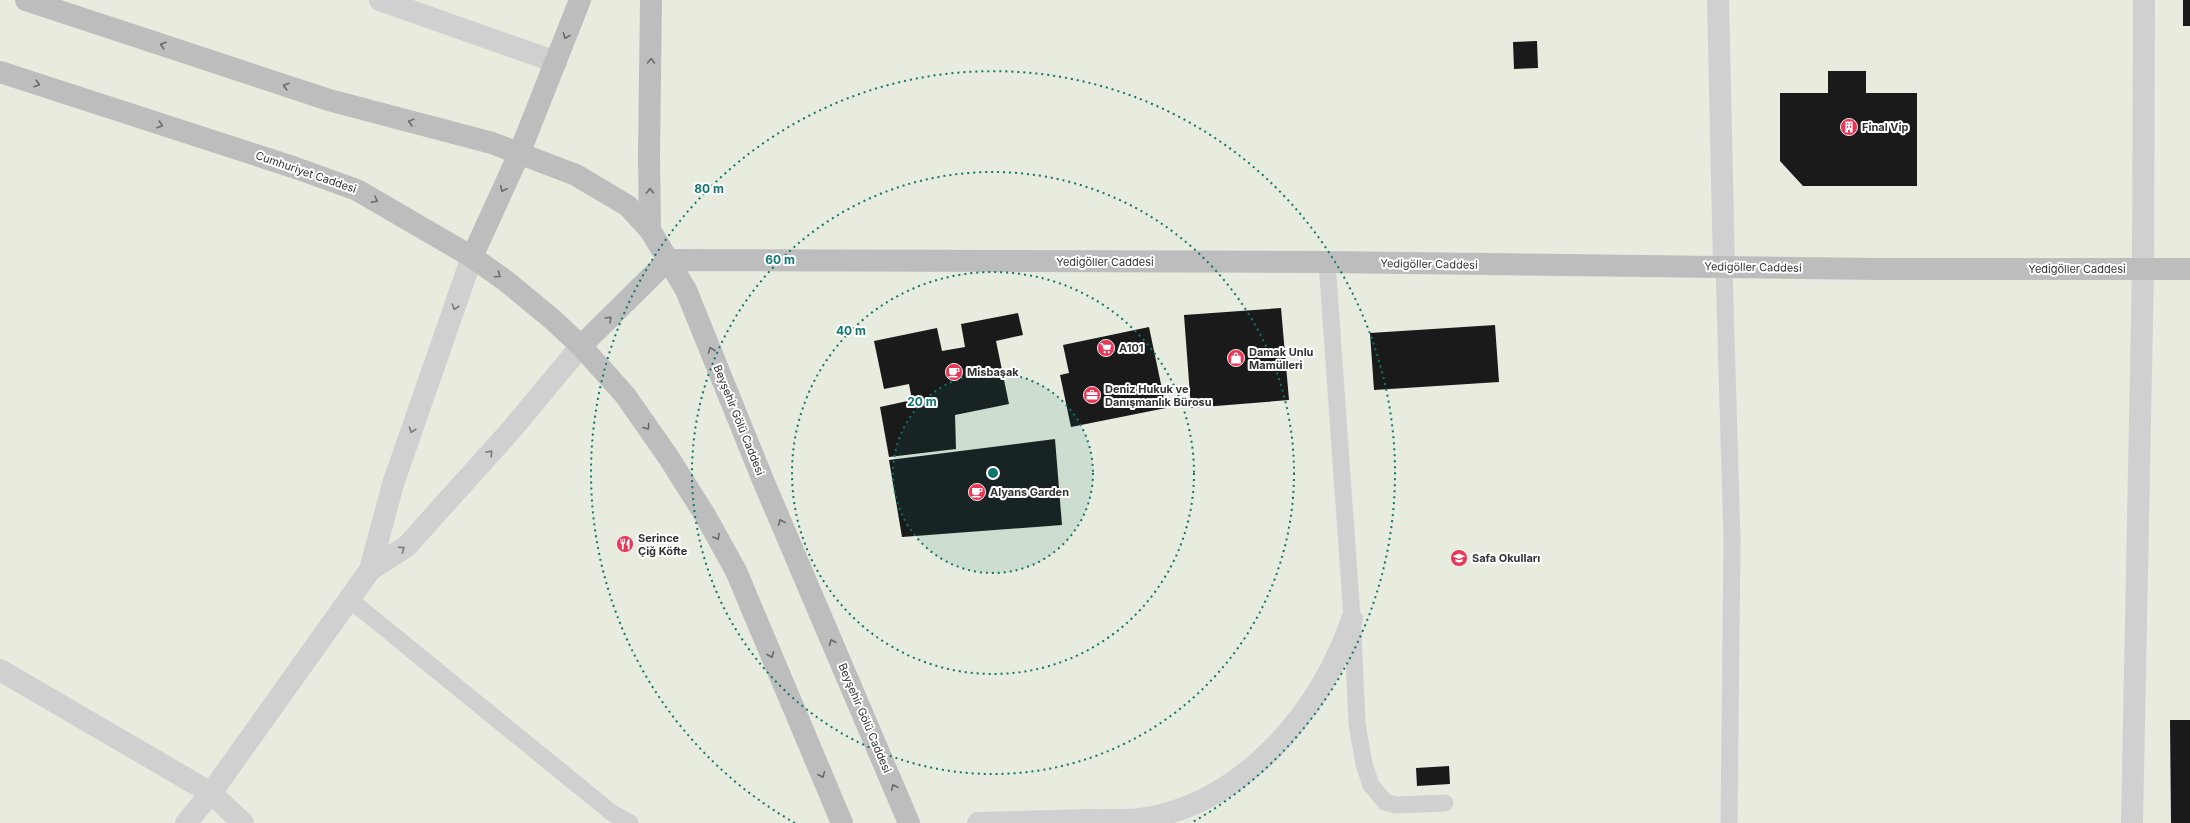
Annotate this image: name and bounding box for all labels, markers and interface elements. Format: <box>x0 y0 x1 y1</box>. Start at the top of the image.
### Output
one-way arrow <box>562 33 570 40</box>
one-way arrow <box>159 41 166 50</box>
one-way arrow <box>647 58 655 64</box>
one-way arrow <box>33 79 40 88</box>
one-way arrow <box>283 82 290 91</box>
building icon: Final Vip <box>1839 117 1859 137</box>
one-way arrow <box>408 118 415 127</box>
one-way arrow <box>157 120 164 129</box>
place label: Final Vip <box>1862 120 1908 134</box>
street label: Cumhuriyet Caddesi <box>254 148 358 196</box>
text: 80 m <box>694 181 724 196</box>
one-way arrow <box>500 185 508 192</box>
one-way arrow <box>645 188 654 194</box>
one-way arrow <box>371 195 378 202</box>
text: 60 m <box>765 252 795 267</box>
street label: Yedigöller Caddesi <box>1056 255 1154 269</box>
street label: Yedigöller Caddesi <box>1380 256 1478 272</box>
street label: Yedigöller Caddesi <box>1704 259 1802 275</box>
street label: Yedigöller Caddesi <box>2028 262 2126 276</box>
one-way arrow <box>494 270 501 278</box>
one-way arrow <box>451 303 459 310</box>
one-way arrow <box>604 316 612 324</box>
text: 40 m <box>836 323 866 338</box>
supermarket icon: A101 <box>1096 338 1116 358</box>
place label: A101 <box>1119 341 1144 355</box>
place label: Damak Unlu Mamülleri <box>1249 345 1314 372</box>
one-way arrow <box>708 346 716 354</box>
shop icon: Damak Unlu Mamülleri <box>1226 348 1246 368</box>
cafe icon: Misbaşak <box>944 362 964 382</box>
street label: Beyşehir Gölü Caddesi <box>710 363 768 477</box>
place label: Misbaşak <box>967 365 1019 379</box>
place label: Deniz Hukuk ve Danışmanlık Bürosu <box>1105 382 1212 409</box>
office icon: Deniz Hukuk ve Danışmanlık Bürosu <box>1082 385 1102 405</box>
text: 20 m <box>907 394 937 409</box>
one-way arrow <box>642 423 650 430</box>
one-way arrow <box>409 426 417 433</box>
one-way arrow <box>486 451 493 458</box>
centre of rings <box>986 466 1000 480</box>
cafe icon: Alyans Garden <box>967 482 987 502</box>
place label: Alyans Garden <box>990 485 1069 499</box>
one-way arrow <box>778 519 786 527</box>
place label: Serince Çiğ Köfte <box>638 531 688 558</box>
one-way arrow <box>712 533 719 540</box>
restaurant icon: Serince Çiğ Köfte <box>615 534 635 554</box>
one-way arrow <box>398 547 405 554</box>
school or university icon: Safa Okulları <box>1449 548 1469 568</box>
place label: Safa Okulları <box>1472 551 1540 565</box>
one-way arrow <box>829 638 837 646</box>
one-way arrow <box>766 650 774 658</box>
street label: Beyşehir Gölü Caddesi <box>836 661 894 775</box>
one-way arrow <box>817 771 825 778</box>
one-way arrow <box>891 784 899 792</box>

